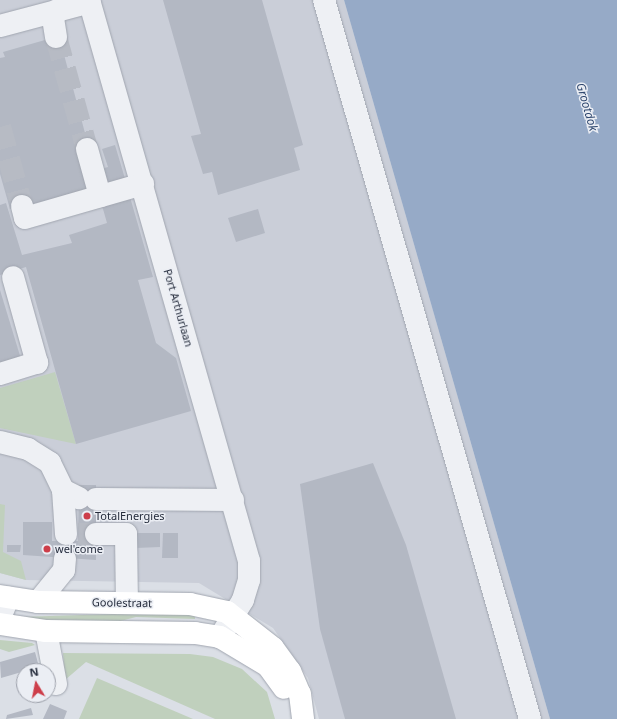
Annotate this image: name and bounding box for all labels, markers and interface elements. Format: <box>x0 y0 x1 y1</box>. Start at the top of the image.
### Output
water label: Grootdok <box>573 81 601 133</box>
street label: Port Arthurlaan <box>161 268 195 348</box>
place label: TotalEnergies <box>95 509 165 523</box>
marker: TotalEnergies <box>82 511 92 521</box>
place label: wel'come <box>55 542 103 556</box>
marker: wel'come <box>42 544 52 554</box>
street label: Goolestraat <box>92 596 152 610</box>
north arrow <box>16 663 56 703</box>
text: N <box>28 664 40 680</box>

